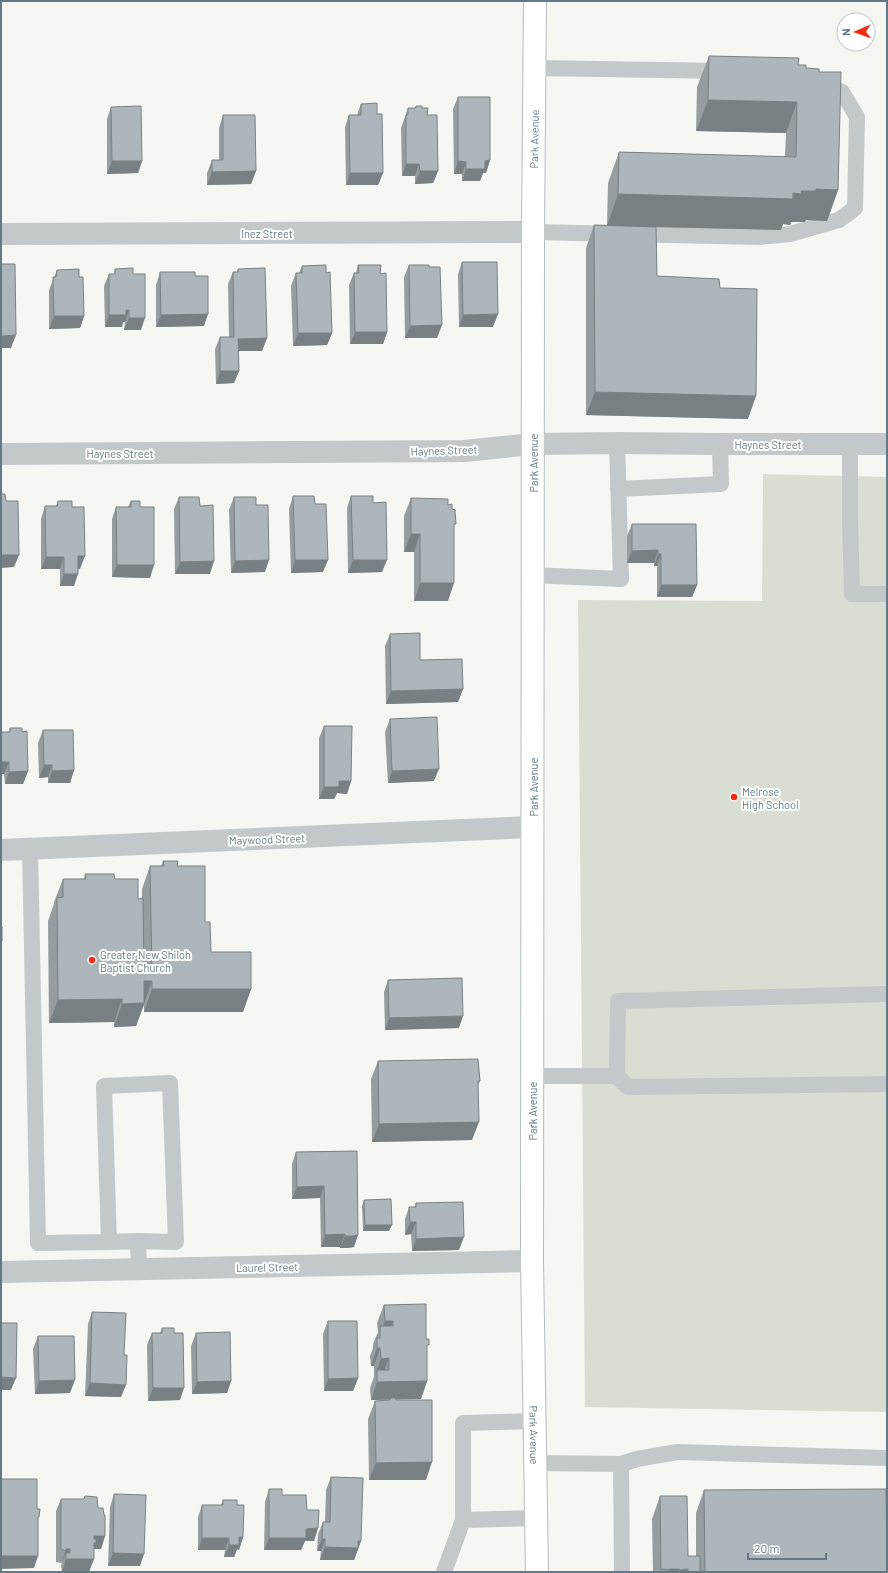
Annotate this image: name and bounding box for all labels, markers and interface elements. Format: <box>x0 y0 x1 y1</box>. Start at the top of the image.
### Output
north arrow <box>836 12 876 52</box>
text: N <box>839 28 852 36</box>
street label: Park Avenue <box>527 109 541 168</box>
street label: Inez Street <box>241 227 293 240</box>
street label: Park Avenue <box>527 433 540 492</box>
street label: Haynes Street <box>735 438 801 451</box>
street label: Haynes Street <box>410 442 478 458</box>
street label: Haynes Street <box>87 447 153 460</box>
street label: Park Avenue <box>527 757 540 816</box>
place label: Melrose High School <box>742 785 799 811</box>
marker: Melrose High School <box>729 792 739 802</box>
street label: Maywood Street <box>229 831 305 847</box>
place label: Greater New Shiloh Baptist Church <box>100 948 191 974</box>
marker: Greater New Shiloh Baptist Church <box>87 955 97 965</box>
street label: Park Avenue <box>526 1081 539 1140</box>
street label: Laurel Street <box>236 1260 298 1274</box>
street label: Park Avenue <box>528 1405 542 1465</box>
scale bar <box>748 1535 826 1561</box>
text: 20 m <box>754 1541 780 1555</box>

